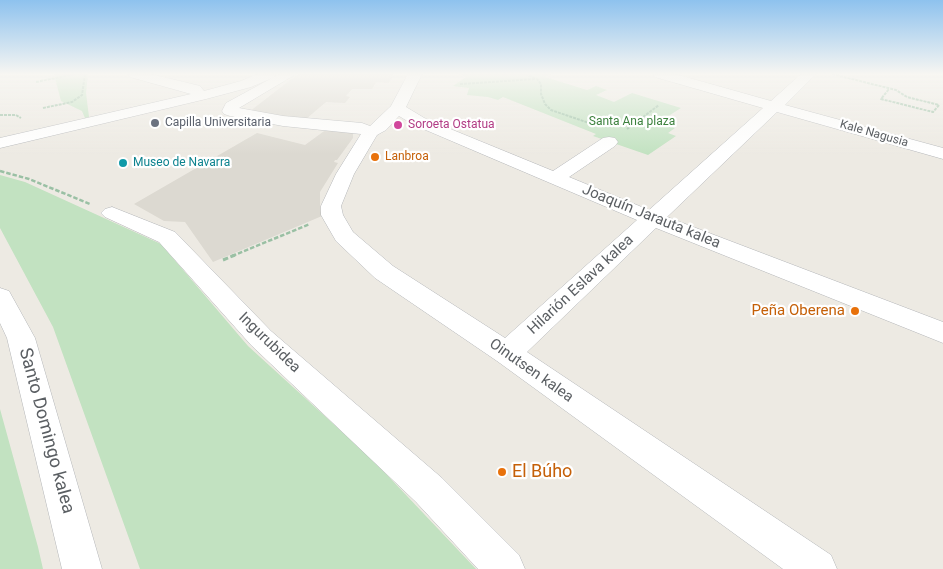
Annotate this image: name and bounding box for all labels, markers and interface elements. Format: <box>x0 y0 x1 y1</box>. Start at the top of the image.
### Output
park label: Santa Ana plaza <box>589 115 675 129</box>
place label: Capilla Universitaria <box>165 116 271 130</box>
marker: Capilla Universitaria <box>149 117 161 129</box>
street label: Kale Nagusia <box>838 117 910 151</box>
place label: Soroeta Ostatua <box>408 118 495 132</box>
marker: Soroeta Ostatua <box>392 119 404 131</box>
place label: Lanbroa <box>385 150 429 164</box>
marker: Lanbroa <box>369 151 381 163</box>
place label: Museo de Navarra <box>133 156 230 170</box>
marker: Museo de Navarra <box>117 157 129 169</box>
street label: Joaquín Jarauta kalea <box>579 181 723 253</box>
street label: Hilarión Eslava kalea <box>524 231 638 339</box>
place label: Peña Oberena <box>751 302 845 320</box>
marker: Peña Oberena <box>849 305 861 317</box>
street label: Ingurubidea <box>234 309 304 377</box>
street label: Oinutsen kalea <box>485 335 577 407</box>
street label: Santo Domingo kalea <box>14 346 78 516</box>
place label: El Búho <box>512 461 572 483</box>
marker: El Búho <box>496 466 508 478</box>

